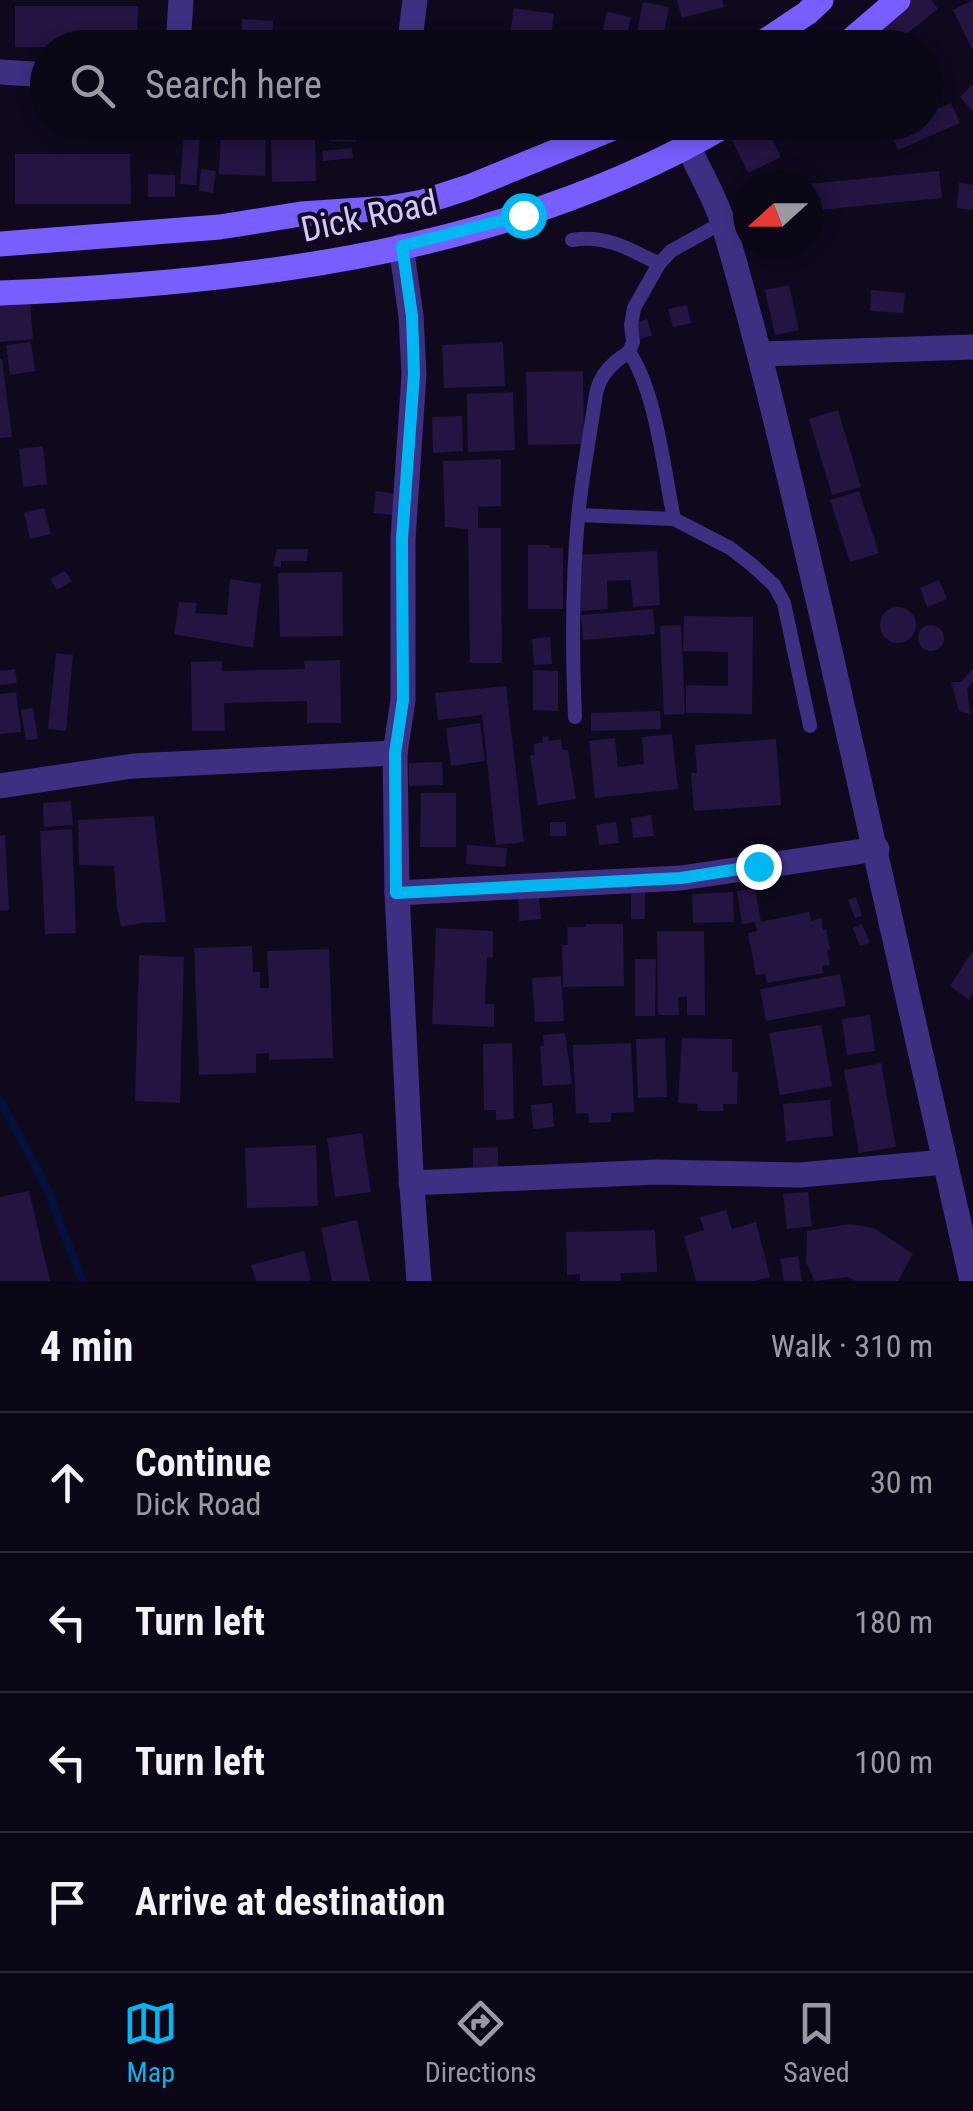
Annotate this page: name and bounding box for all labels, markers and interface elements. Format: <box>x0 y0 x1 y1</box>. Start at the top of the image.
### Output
search box <box>30 30 943 140</box>
icon: search <box>65 58 120 113</box>
text: Search here <box>145 63 322 107</box>
north arrow <box>733 170 823 260</box>
street label: Dick Road <box>297 182 441 251</box>
route start <box>501 193 547 239</box>
route end <box>736 844 782 890</box>
text: 4 min <box>40 1322 133 1371</box>
text: Walk · 310 m <box>771 1327 933 1365</box>
text: Continue <box>135 1441 271 1485</box>
icon: ahead <box>40 1455 95 1510</box>
text: 30 m <box>870 1463 933 1501</box>
text: Dick Road <box>135 1485 261 1523</box>
icon: left <box>40 1595 95 1650</box>
text: Turn left <box>135 1600 265 1644</box>
text: 180 m <box>854 1603 933 1641</box>
icon: left <box>40 1735 95 1790</box>
text: Turn left <box>135 1740 265 1784</box>
text: 100 m <box>854 1743 933 1781</box>
icon: arrive <box>40 1875 95 1930</box>
text: Arrive at destination <box>135 1880 445 1924</box>
tab: Map <box>123 1996 178 2089</box>
tab: Directions <box>425 1996 537 2089</box>
tab: Saved <box>783 1996 850 2089</box>

